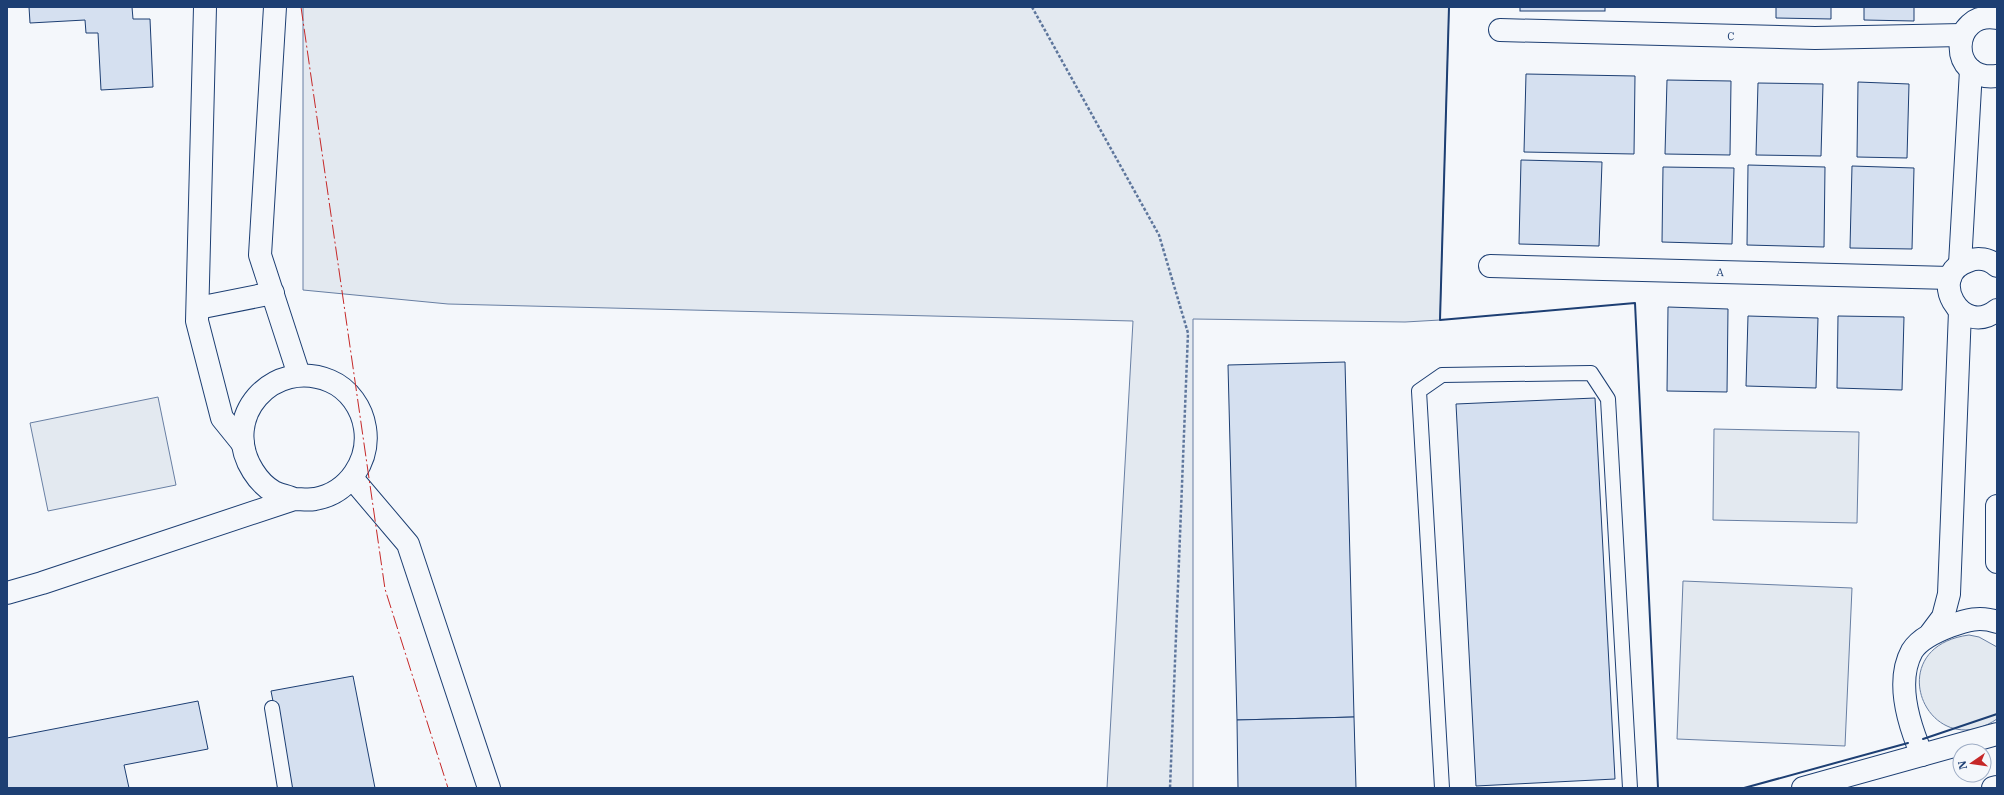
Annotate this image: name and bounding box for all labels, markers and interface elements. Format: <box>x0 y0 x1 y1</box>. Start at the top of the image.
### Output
street label: C <box>1727 29 1735 43</box>
street label: A <box>1716 265 1724 279</box>
north arrow <box>1952 743 1992 783</box>
text: N <box>1954 759 1970 771</box>

